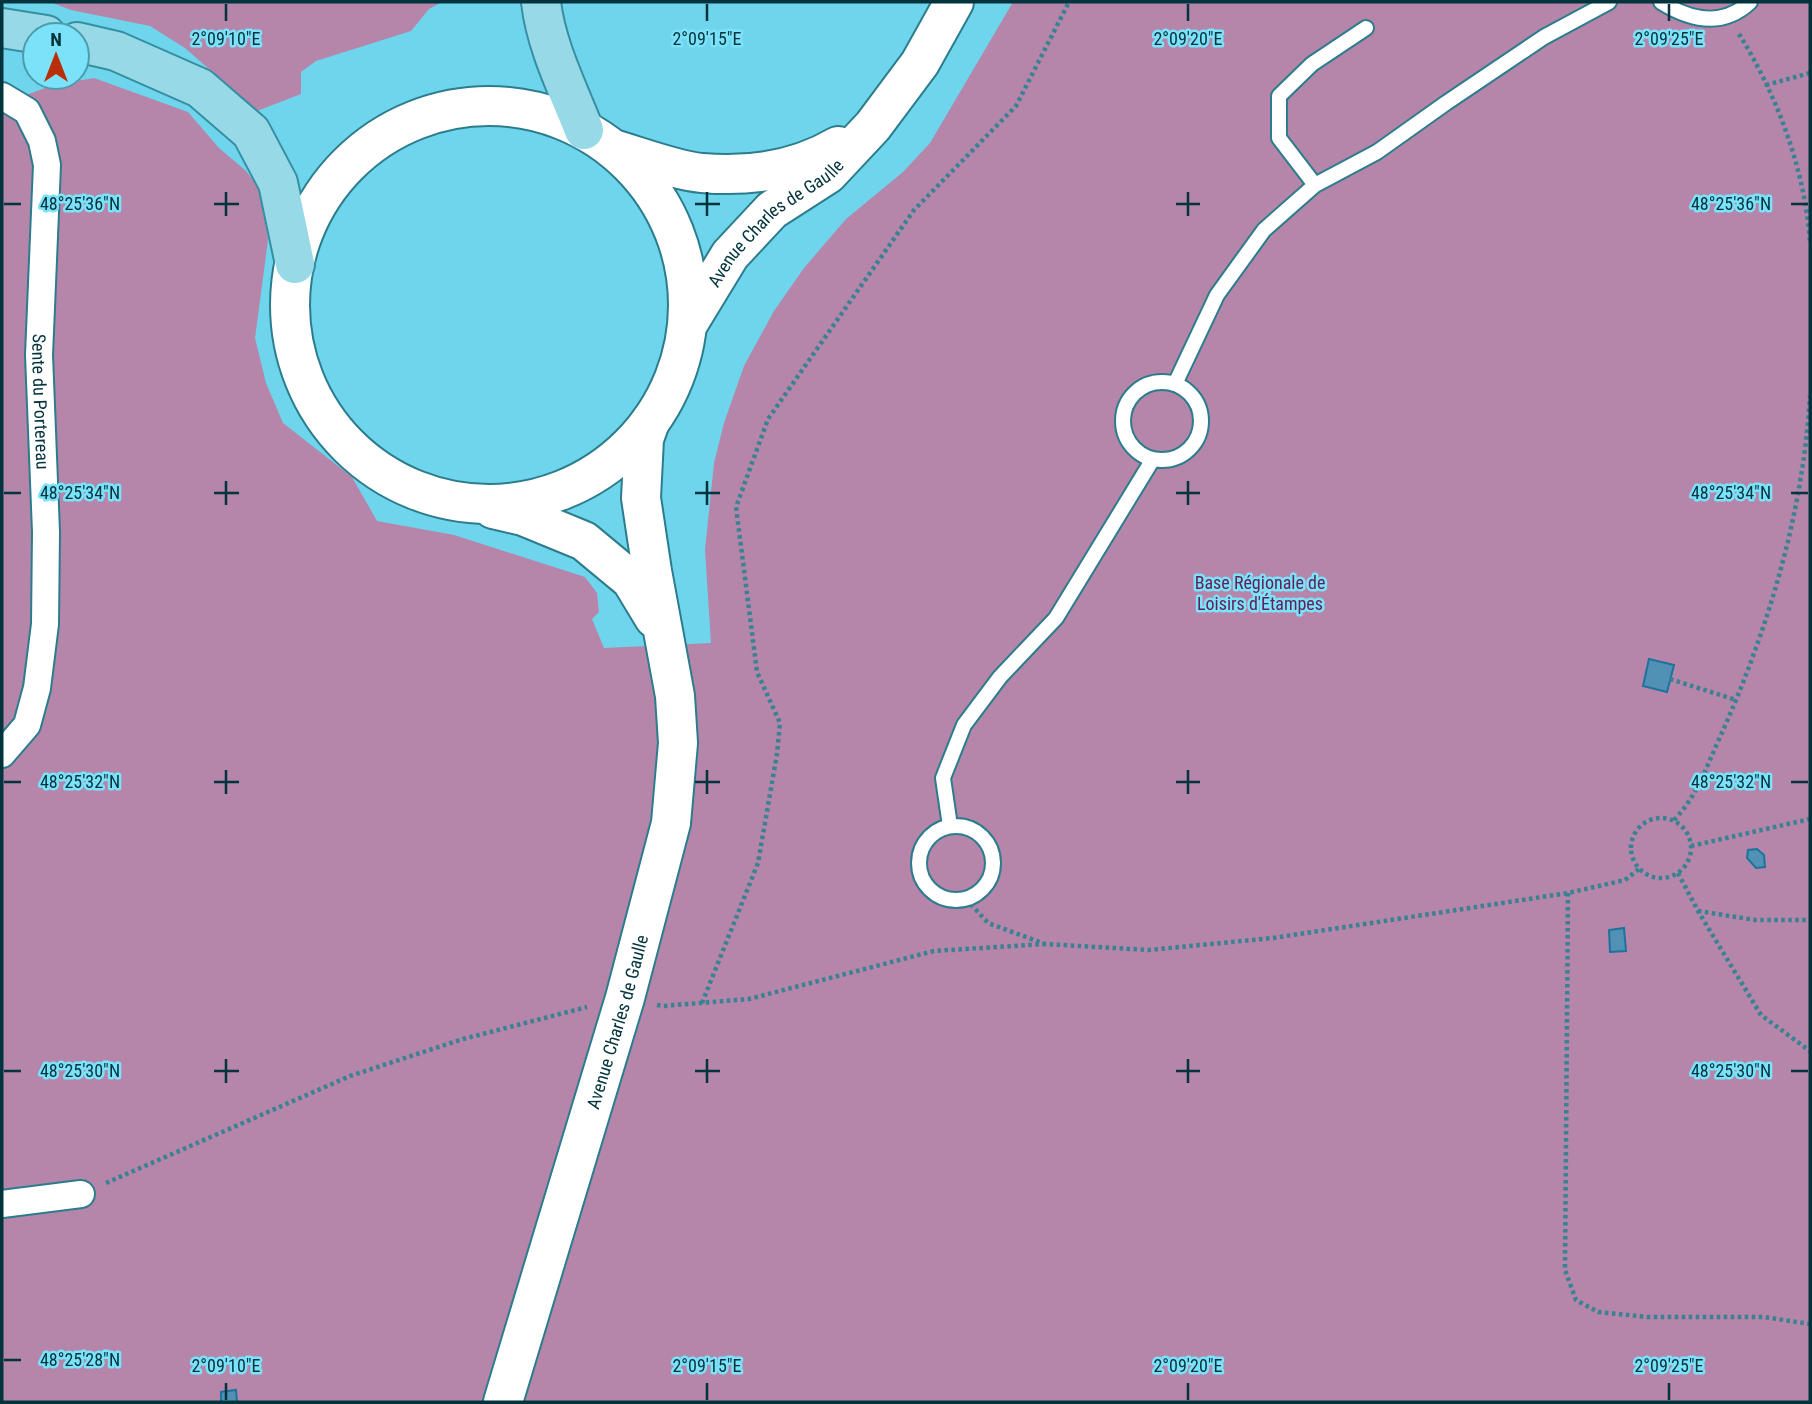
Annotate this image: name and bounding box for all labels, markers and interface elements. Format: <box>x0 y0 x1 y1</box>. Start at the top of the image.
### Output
north arrow <box>21 21 91 91</box>
text: N <box>50 28 62 51</box>
text: 2°09'10"E <box>191 28 261 49</box>
text: 2°09'15"E <box>672 28 742 49</box>
text: 2°09'20"E <box>1153 28 1223 49</box>
text: 2°09'25"E <box>1634 28 1704 49</box>
street label: Avenue Charles de Gaulle <box>703 154 847 290</box>
text: 48°25'36"N <box>40 193 120 214</box>
text: 48°25'36"N <box>1691 193 1771 214</box>
street label: Sente du Portereau <box>28 333 54 470</box>
text: 48°25'34"N <box>40 482 120 503</box>
text: 48°25'34"N <box>1691 482 1771 503</box>
park label: Base Régionale de Loisirs d'Étampes <box>1195 572 1325 614</box>
text: 48°25'32"N <box>40 771 120 792</box>
text: 48°25'32"N <box>1691 771 1771 792</box>
street label: Avenue Charles de Gaulle <box>582 932 652 1111</box>
text: 48°25'30"N <box>40 1060 120 1081</box>
text: 48°25'30"N <box>1691 1060 1771 1081</box>
text: 48°25'28"N <box>40 1349 120 1370</box>
text: 2°09'10"E <box>191 1355 261 1376</box>
text: 2°09'15"E <box>672 1355 742 1376</box>
text: 2°09'20"E <box>1153 1355 1223 1376</box>
text: 2°09'25"E <box>1634 1355 1704 1376</box>

